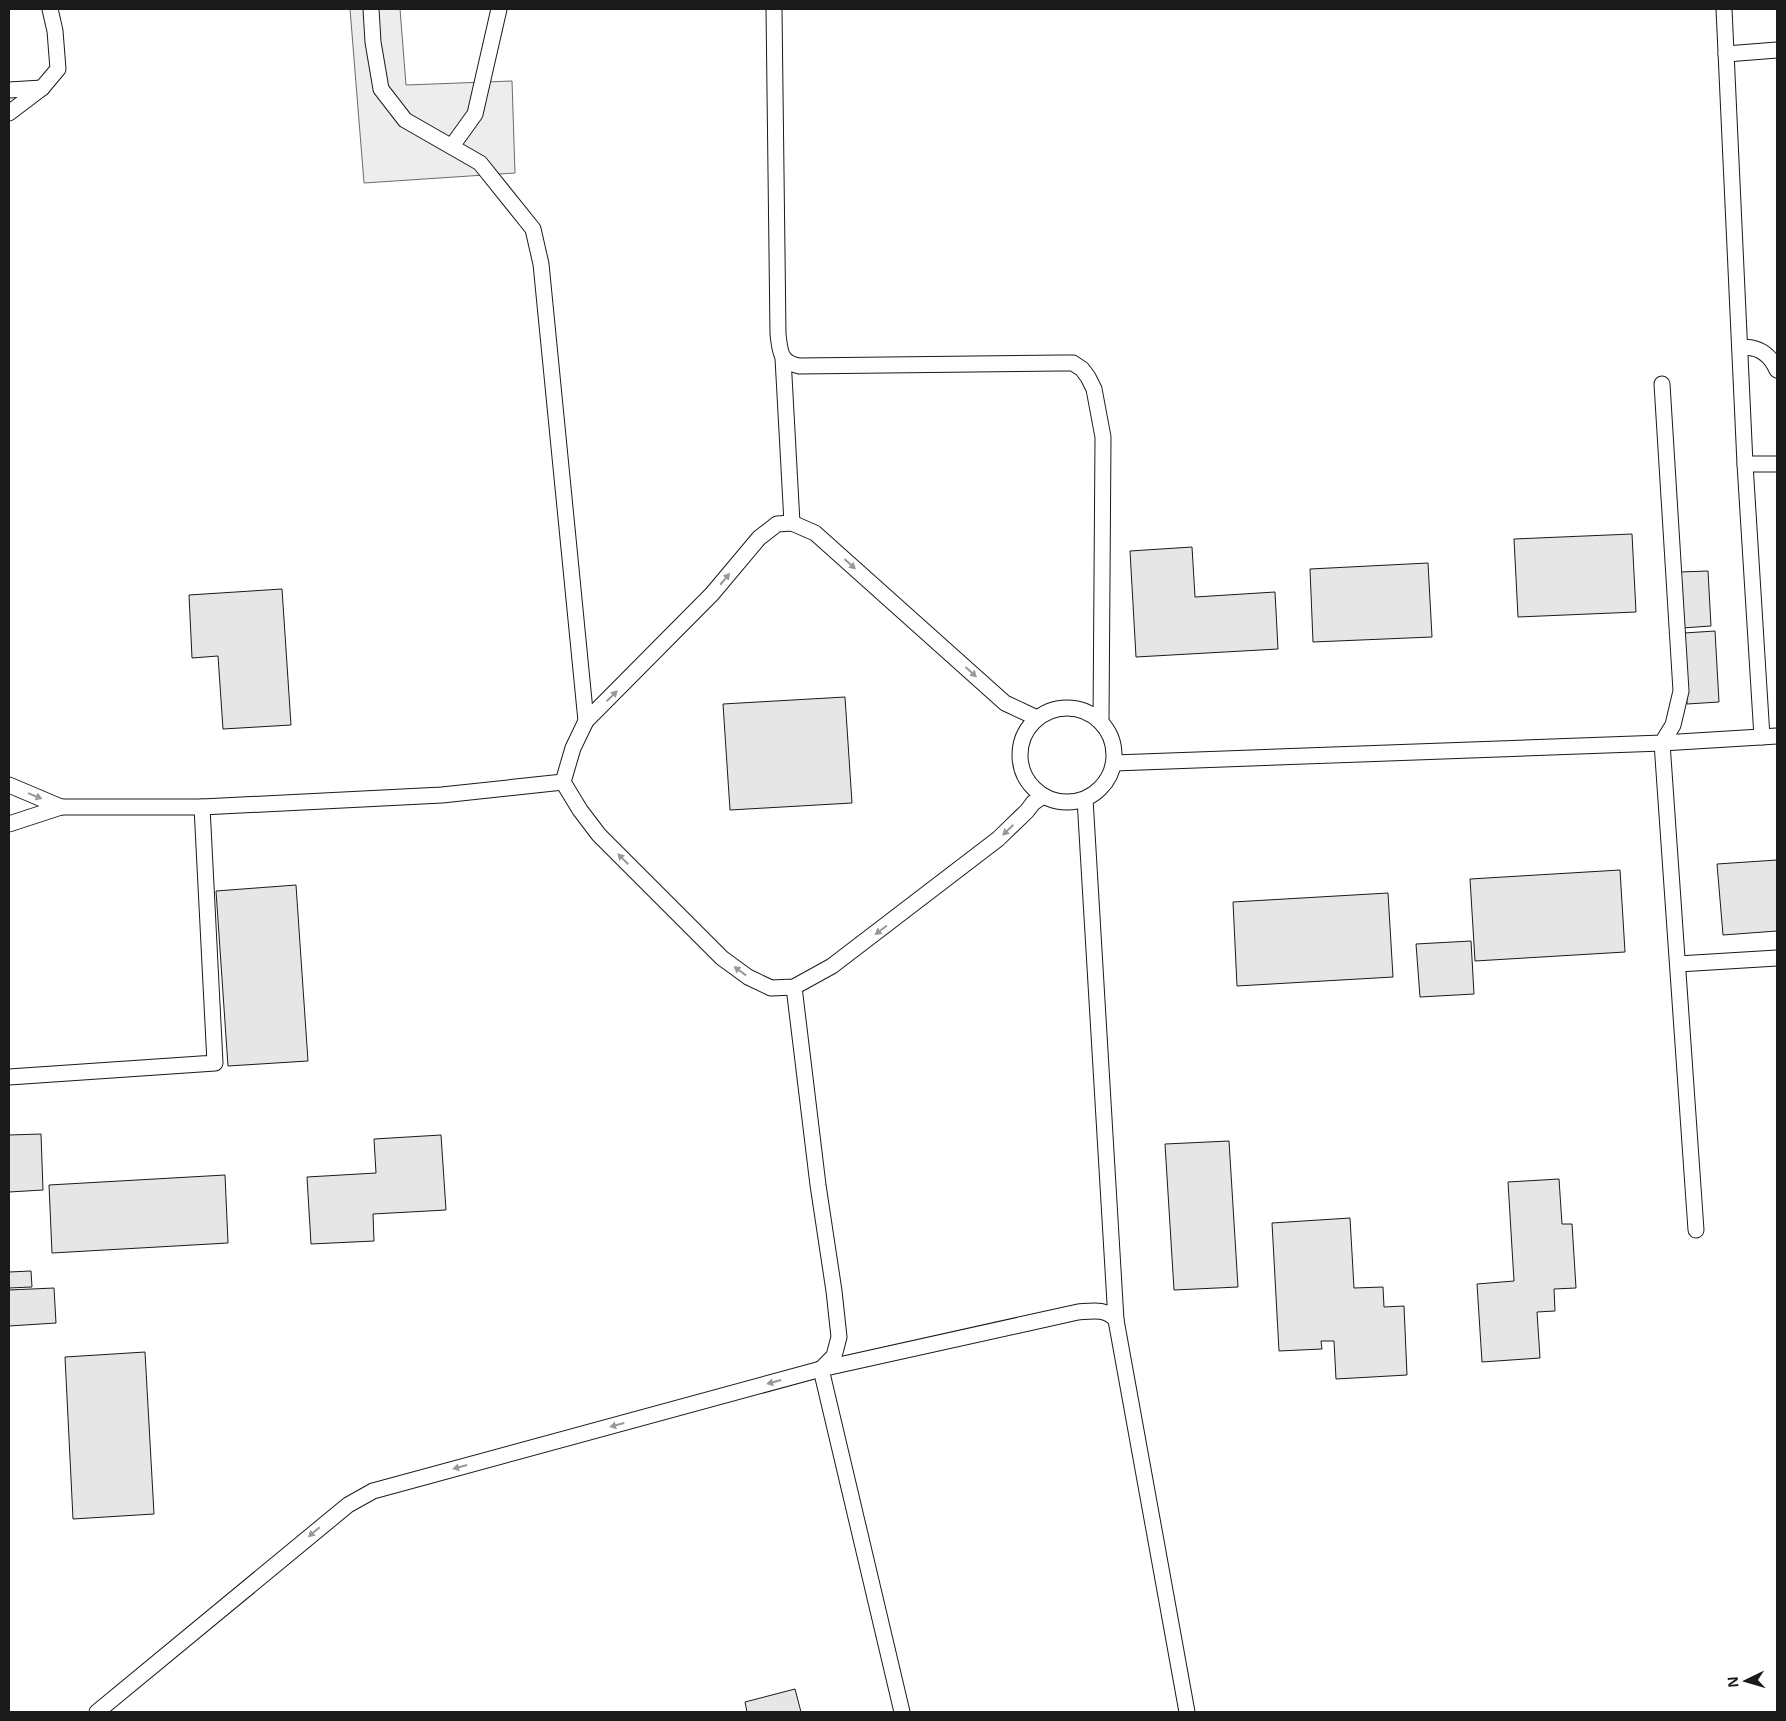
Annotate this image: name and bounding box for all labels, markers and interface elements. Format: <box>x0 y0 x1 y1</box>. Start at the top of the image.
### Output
one-way arrow <box>843 558 855 570</box>
one-way arrow <box>719 572 730 585</box>
one-way arrow <box>964 666 976 678</box>
one-way arrow <box>606 690 618 702</box>
one-way arrow <box>28 793 42 801</box>
one-way arrow <box>1003 824 1015 836</box>
one-way arrow <box>617 853 629 865</box>
one-way arrow <box>874 925 888 935</box>
one-way arrow <box>733 966 747 976</box>
one-way arrow <box>767 1378 782 1386</box>
one-way arrow <box>610 1421 625 1429</box>
one-way arrow <box>453 1464 468 1472</box>
one-way arrow <box>308 1527 321 1538</box>
north arrow <box>1721 1656 1771 1706</box>
text: N <box>1723 1676 1743 1689</box>

